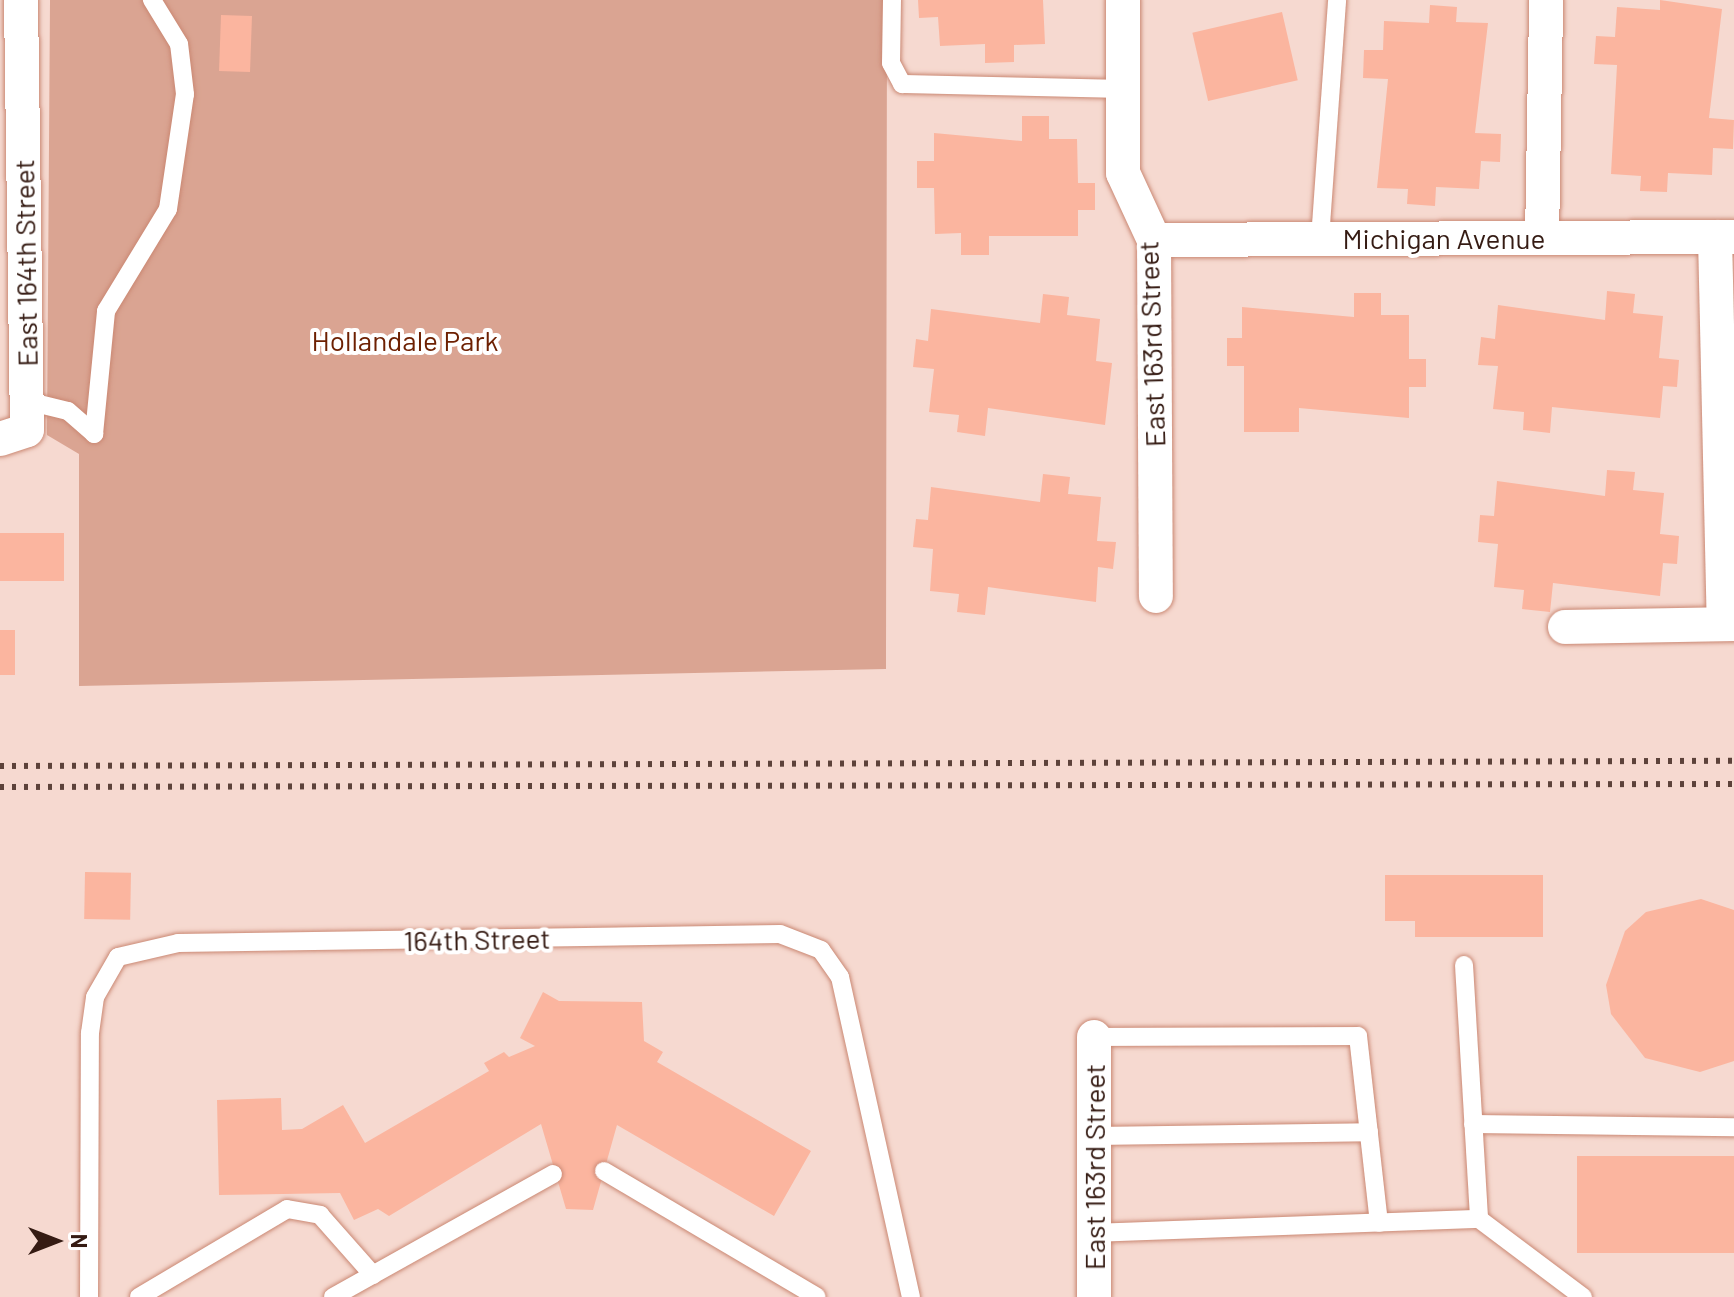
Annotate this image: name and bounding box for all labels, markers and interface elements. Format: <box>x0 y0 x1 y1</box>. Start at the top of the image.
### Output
street label: East 164th Street <box>6 159 44 367</box>
street label: Michigan Avenue <box>1343 221 1545 255</box>
street label: East 163rd Street <box>1131 240 1171 448</box>
park label: Hollandale Park <box>311 323 499 357</box>
street label: 164th Street <box>403 921 551 957</box>
street label: East 163rd Street <box>1077 1064 1111 1270</box>
north arrow <box>16 1201 96 1281</box>
text: N <box>67 1234 93 1248</box>

